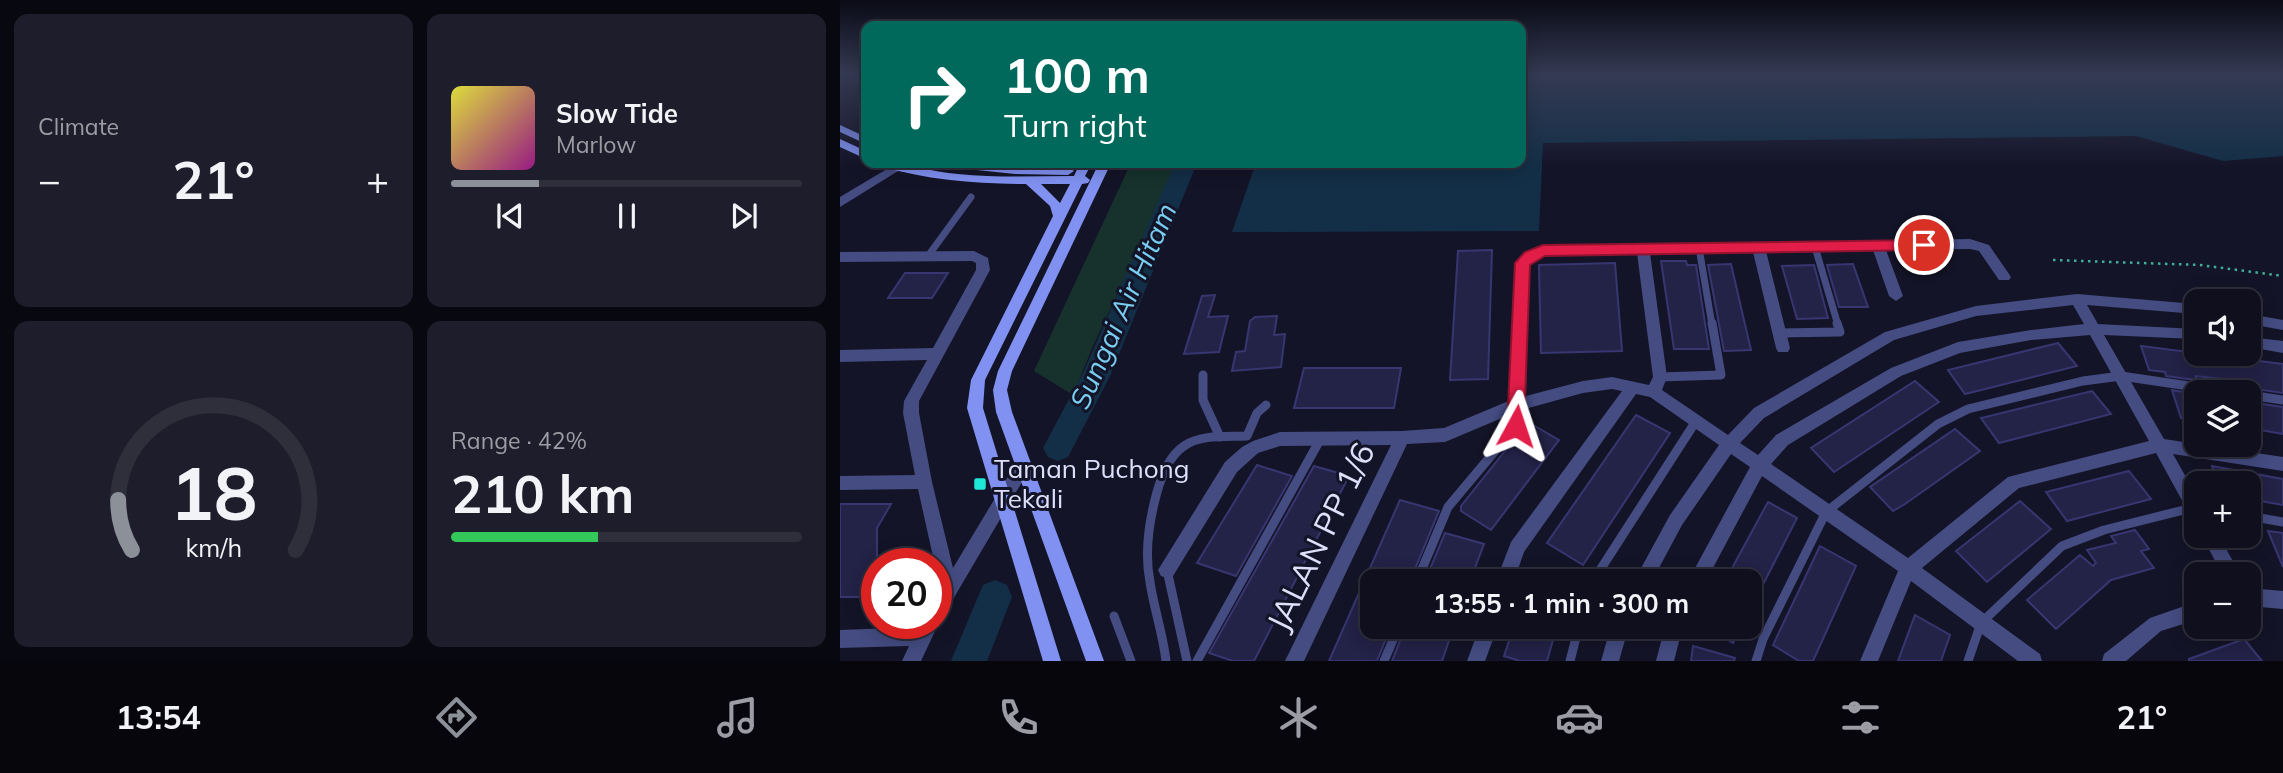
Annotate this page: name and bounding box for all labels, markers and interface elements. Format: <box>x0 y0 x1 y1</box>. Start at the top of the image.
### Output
text: 100 m <box>1004 44 1150 105</box>
icon: right <box>889 49 980 140</box>
text: Slow Tide <box>556 97 678 130</box>
text: Turn right <box>1004 105 1147 145</box>
text: Climate <box>38 112 119 141</box>
text: Marlow <box>556 130 636 159</box>
text: 21° <box>172 147 255 212</box>
text: − <box>38 156 61 204</box>
text: + <box>366 156 389 204</box>
icon: previous <box>491 197 529 235</box>
icon: pause <box>608 197 646 235</box>
icon: next <box>725 197 763 235</box>
water label: Sungai Air Hitam <box>1061 197 1184 414</box>
pin <box>1894 215 1954 275</box>
icon: arrive <box>1905 226 1943 264</box>
map controls <box>2184 289 2261 639</box>
button: sound <box>2184 289 2261 366</box>
button: layers <box>2184 380 2261 457</box>
position arrow <box>1479 389 1553 463</box>
text: Range · 42% <box>451 426 587 455</box>
street label: JALAN PP 1/6 <box>1257 436 1383 637</box>
text: 18 <box>170 447 257 538</box>
place label: Taman Puchong Tekali <box>994 452 1189 515</box>
text: 210 km <box>451 461 634 526</box>
button: + <box>2184 471 2261 548</box>
marker: Taman Puchong Tekali <box>972 476 988 492</box>
text: km/h <box>185 532 242 563</box>
speed limit sign: 20 <box>861 548 952 639</box>
button: − <box>2184 562 2261 639</box>
text: 13:55 · 1 min · 300 m <box>1433 587 1689 620</box>
icon: directions <box>432 693 481 742</box>
icon: music <box>713 693 762 742</box>
icon: phone <box>994 693 1043 742</box>
icon: climate <box>1274 693 1323 742</box>
icon: car <box>1555 693 1604 742</box>
icon: filters <box>1836 693 1885 742</box>
text: 13:54 <box>116 697 201 737</box>
text: 21° <box>2117 697 2167 737</box>

